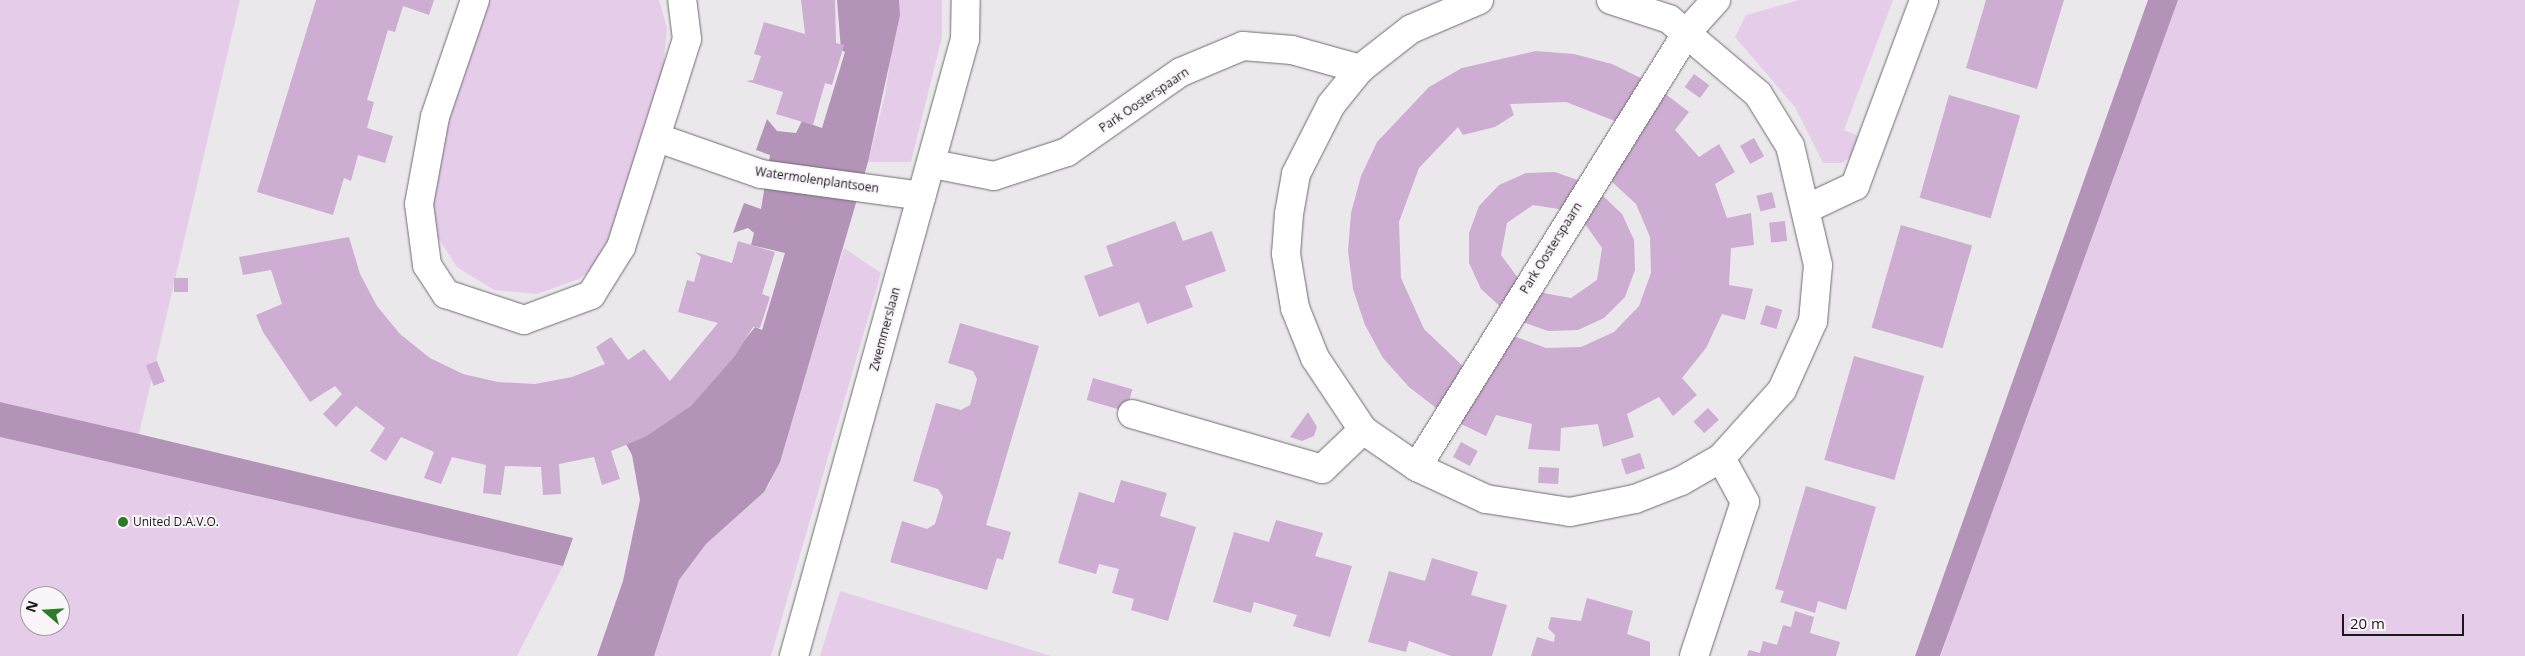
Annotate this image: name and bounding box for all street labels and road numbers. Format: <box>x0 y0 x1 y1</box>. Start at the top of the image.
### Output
street label: Park Oosterspaarn <box>1096 65 1192 135</box>
street label: Watermolenplantsoen <box>754 164 880 196</box>
street label: Park Oosterspaarn <box>1517 200 1585 296</box>
street label: Zwemmerslaan <box>867 286 903 372</box>

